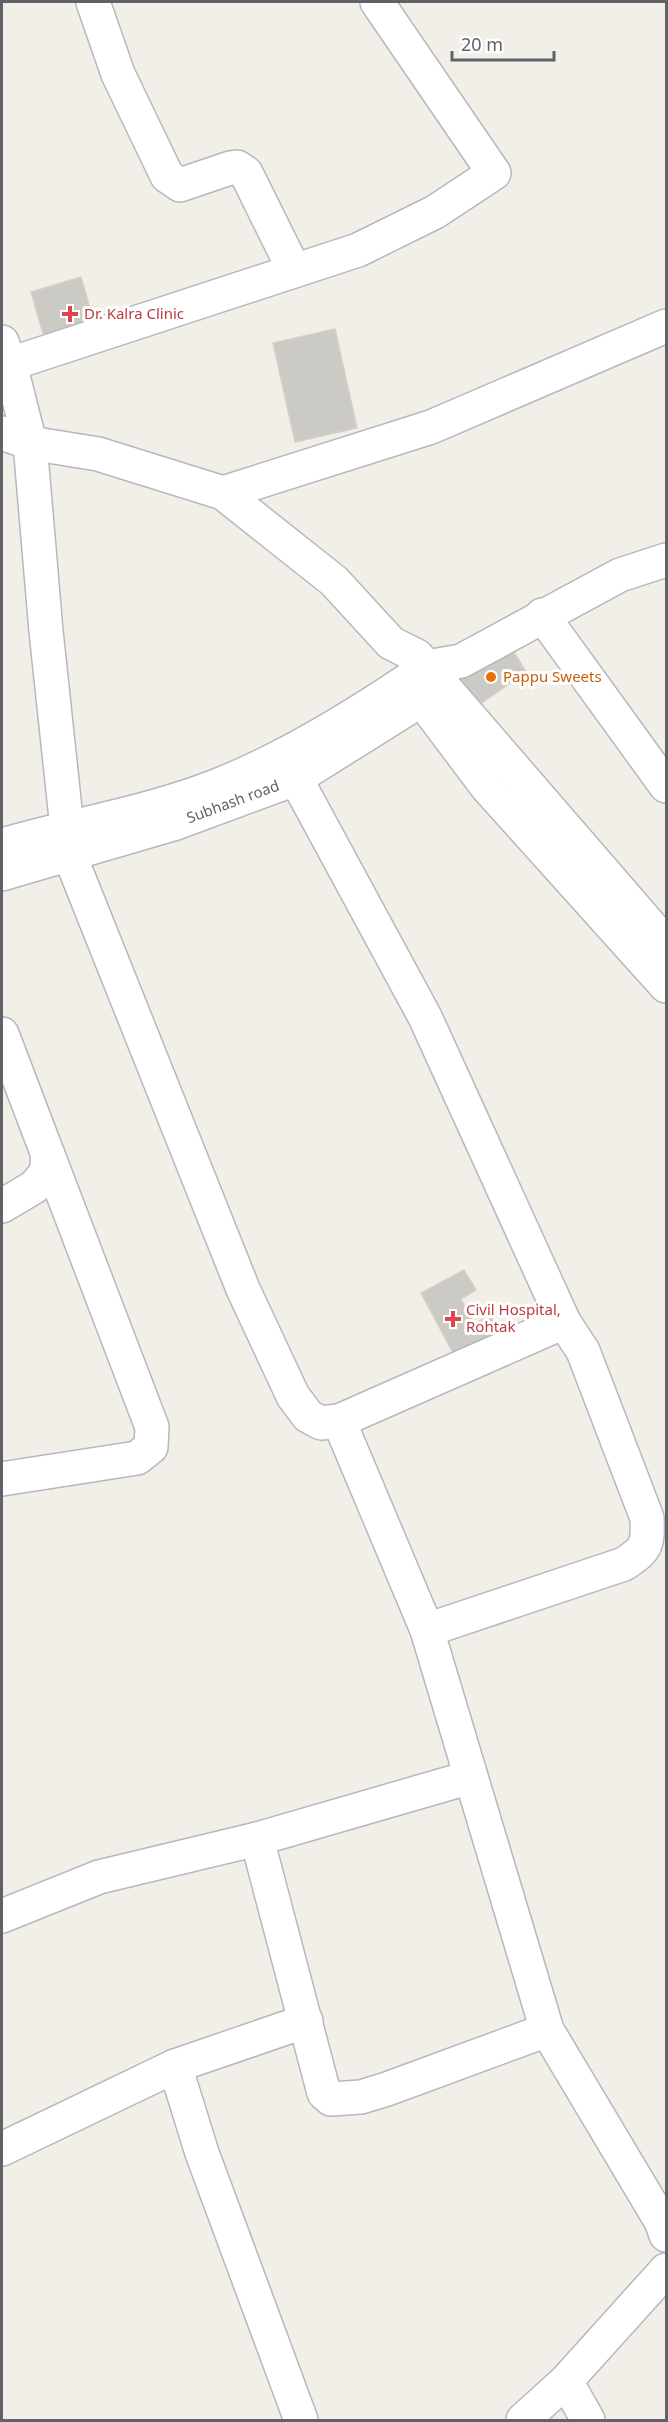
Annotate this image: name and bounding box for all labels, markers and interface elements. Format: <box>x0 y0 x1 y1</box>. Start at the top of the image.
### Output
scale bar <box>452 24 554 62</box>
text: 20 m <box>461 32 503 56</box>
place label: Dr. Kalra Clinic <box>84 303 184 323</box>
marker: Dr. Kalra Clinic <box>61 305 79 323</box>
place label: Pappu Sweets <box>503 666 602 686</box>
marker: Pappu Sweets <box>484 670 498 684</box>
street label: Subhash road <box>183 775 282 827</box>
place label: Civil Hospital, Rohtak <box>466 1299 561 1336</box>
marker: Civil Hospital, Rohtak <box>444 1310 462 1328</box>

